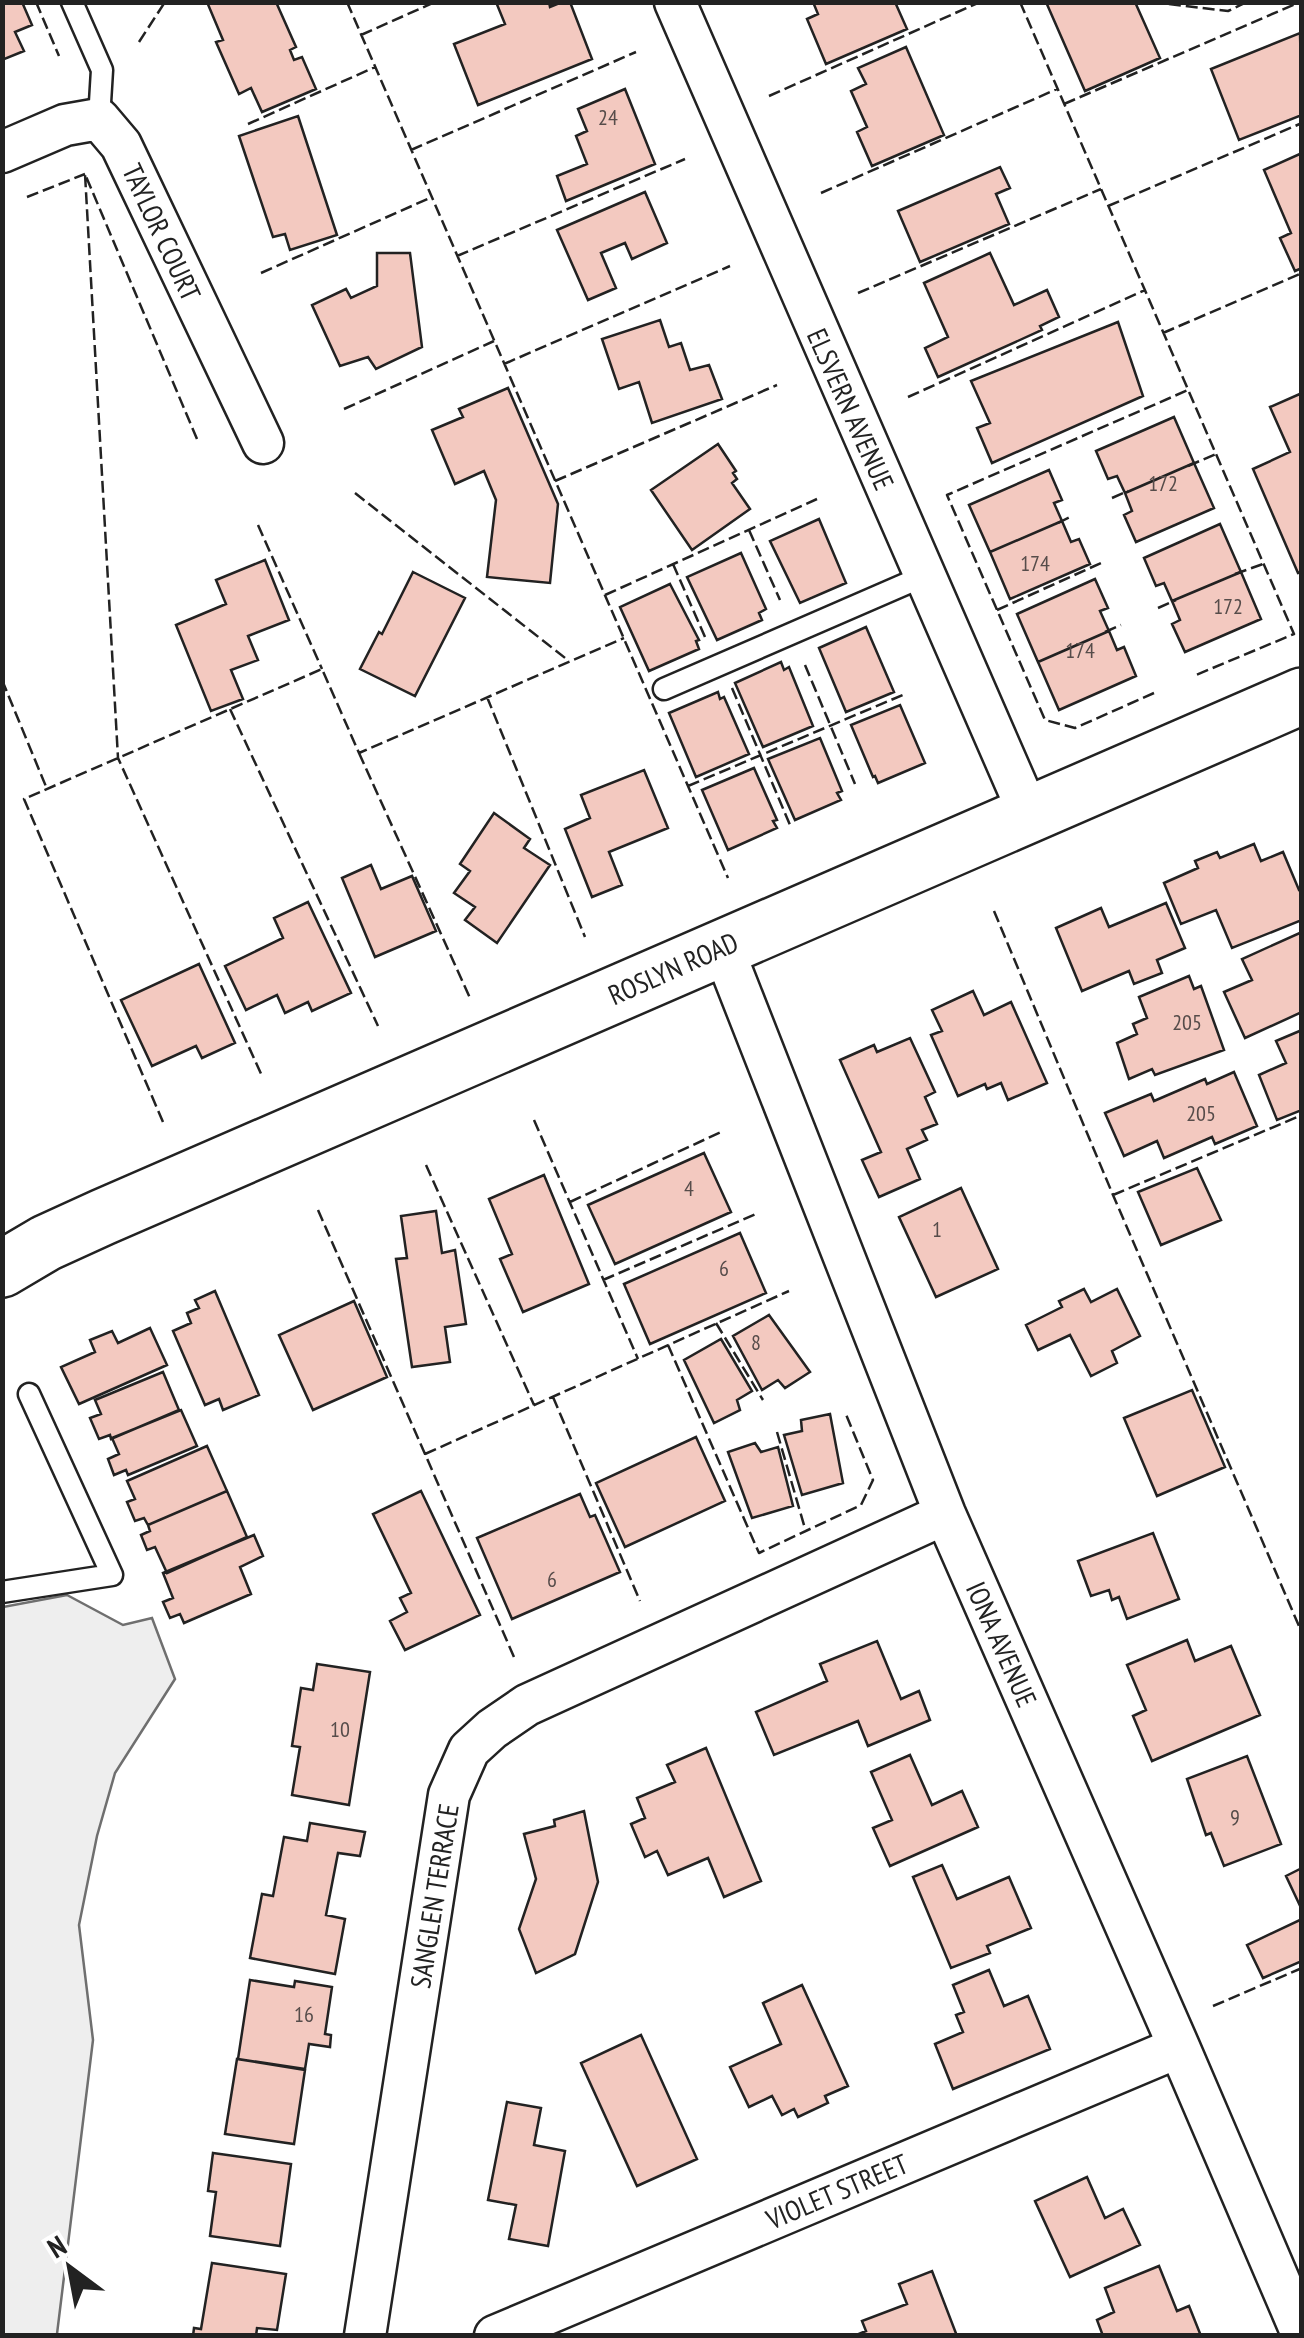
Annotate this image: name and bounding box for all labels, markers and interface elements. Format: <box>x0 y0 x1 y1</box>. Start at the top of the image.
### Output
house number: 24 <box>598 103 618 131</box>
street label: TAYLOR COURT <box>114 158 210 307</box>
street label: ELSVERN AVENUE <box>799 322 903 496</box>
house number: 172 <box>1148 469 1178 497</box>
house number: 174 <box>1020 549 1050 577</box>
house number: 172 <box>1213 592 1243 620</box>
house number: 174 <box>1065 636 1095 664</box>
street label: ROSLYN ROAD <box>602 923 744 1013</box>
house number: 205 <box>1172 1008 1202 1036</box>
house number: 205 <box>1186 1099 1216 1127</box>
house number: 4 <box>684 1174 694 1202</box>
house number: 1 <box>932 1215 942 1243</box>
house number: 6 <box>719 1254 729 1282</box>
house number: 8 <box>751 1328 761 1356</box>
house number: 6 <box>547 1565 557 1593</box>
street label: IONA AVENUE <box>958 1576 1046 1712</box>
house number: 10 <box>330 1715 350 1743</box>
street label: SANGLEN TERRACE <box>401 1801 467 1991</box>
house number: 9 <box>1230 1803 1240 1831</box>
house number: 16 <box>294 2000 314 2028</box>
street label: VIOLET STREET <box>760 2144 914 2238</box>
north arrow <box>20 2218 120 2318</box>
text: N <box>40 2227 73 2266</box>

